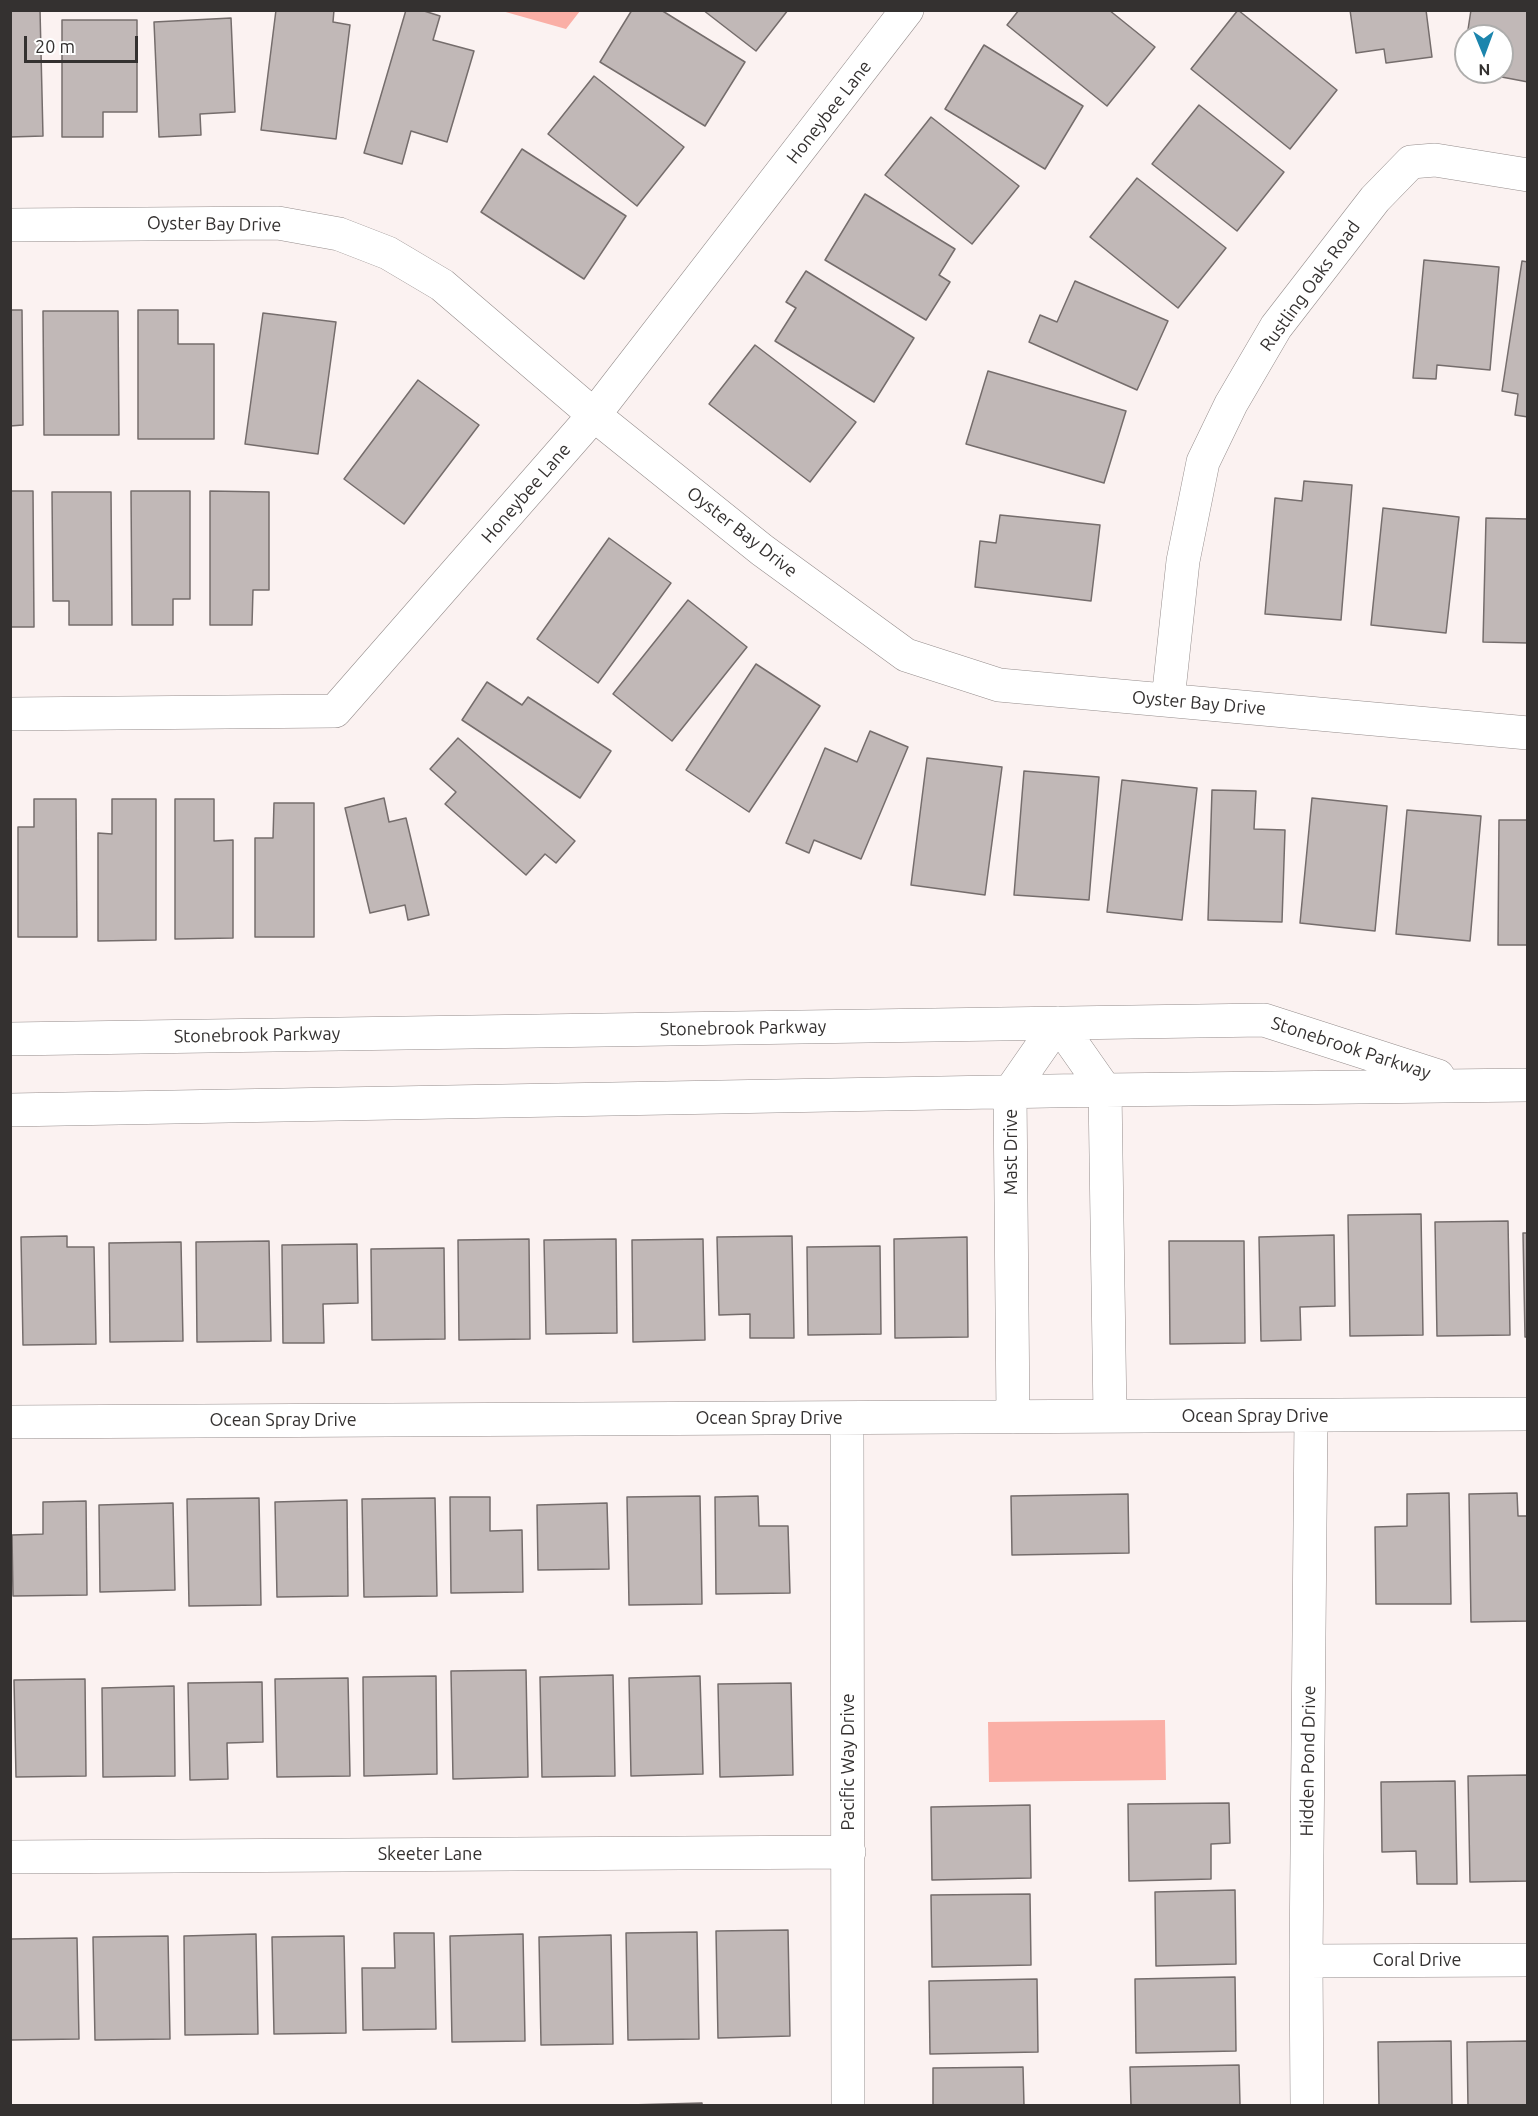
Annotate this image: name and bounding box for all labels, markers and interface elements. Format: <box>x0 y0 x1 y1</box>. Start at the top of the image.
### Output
scale bar <box>27 24 141 62</box>
north arrow <box>1454 24 1514 84</box>
text: 20 m <box>35 36 75 56</box>
street label: Honeybee Lane <box>782 56 876 168</box>
text: N <box>1478 61 1490 79</box>
street label: Oyster Bay Drive <box>147 212 281 236</box>
street label: Rustling Oaks Road <box>1255 217 1365 355</box>
street label: Honeybee Lane <box>477 439 575 547</box>
street label: Oyster Bay Drive <box>682 482 802 582</box>
street label: Oyster Bay Drive <box>1131 686 1267 720</box>
street label: Stonebrook Parkway <box>1268 1012 1434 1084</box>
street label: Stonebrook Parkway <box>660 1016 826 1040</box>
street label: Stonebrook Parkway <box>174 1023 340 1047</box>
street label: Mast Drive <box>1000 1109 1022 1195</box>
street label: Ocean Spray Drive <box>1181 1405 1329 1427</box>
street label: Ocean Spray Drive <box>695 1407 843 1429</box>
street label: Ocean Spray Drive <box>209 1409 357 1431</box>
street label: Hidden Pond Drive <box>1296 1685 1320 1837</box>
street label: Pacific Way Drive <box>837 1693 859 1831</box>
street label: Skeeter Lane <box>378 1843 482 1865</box>
street label: Coral Drive <box>1373 1949 1461 1971</box>

